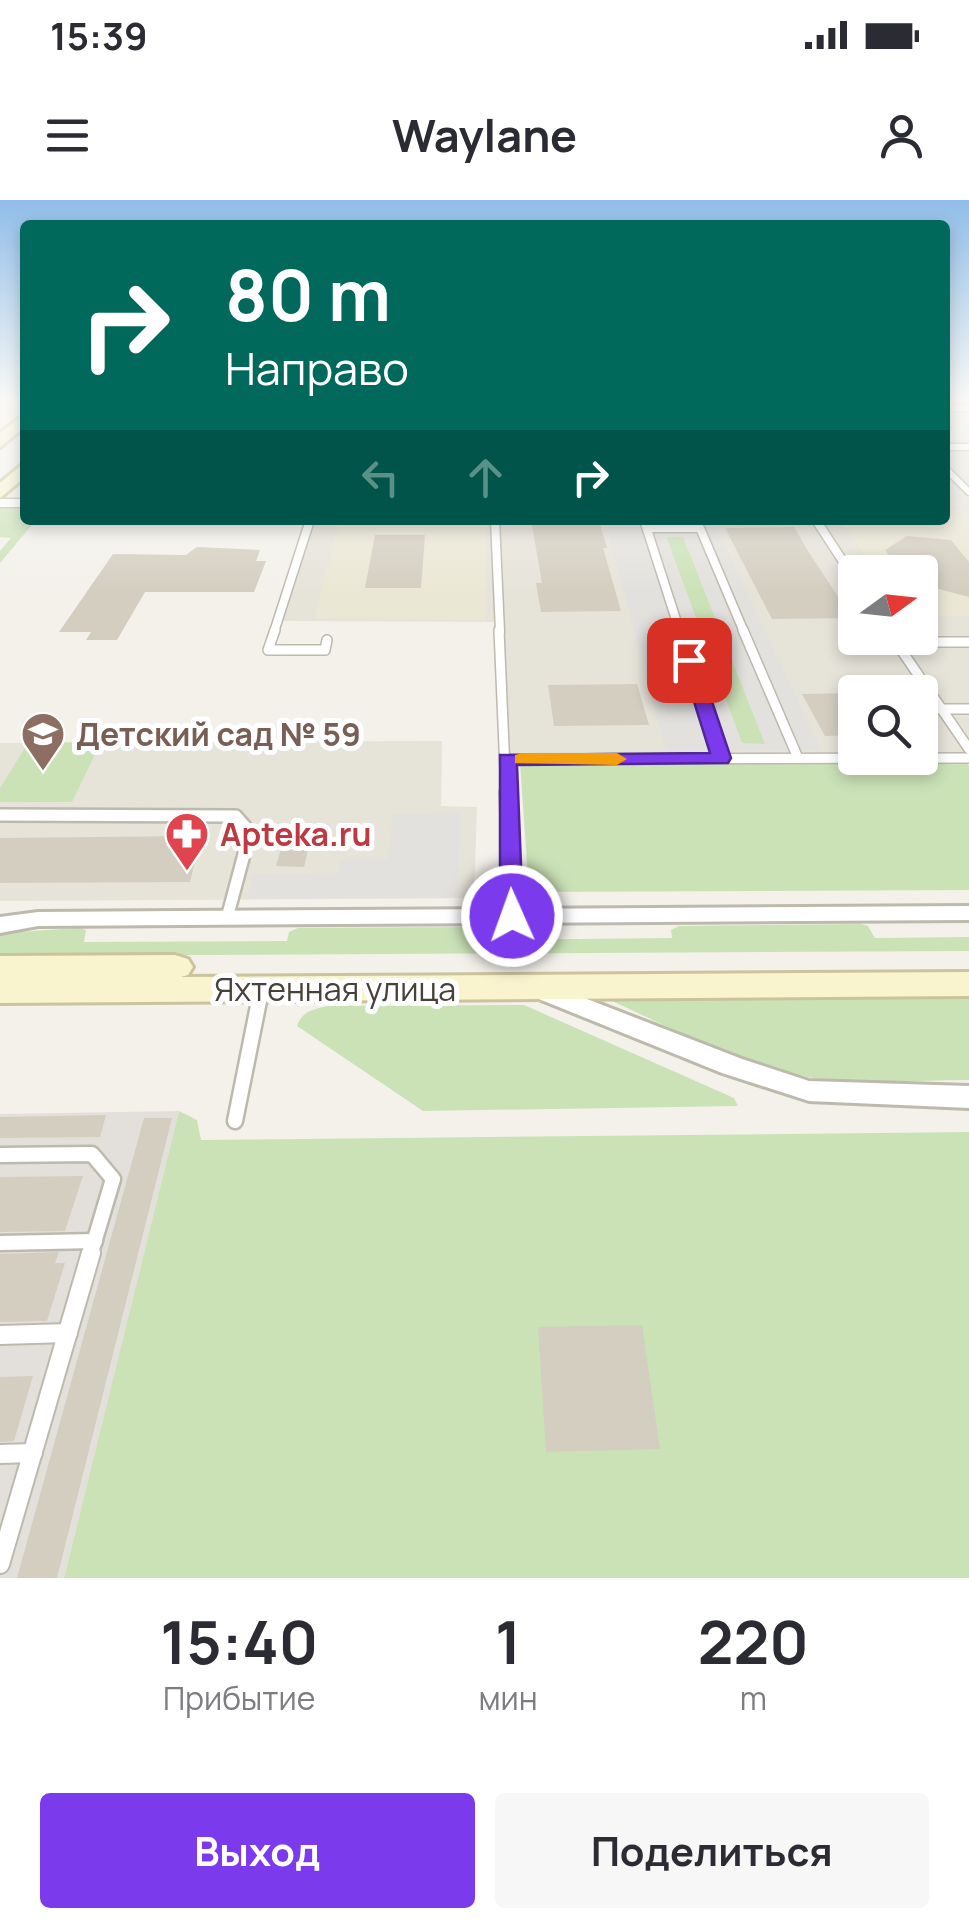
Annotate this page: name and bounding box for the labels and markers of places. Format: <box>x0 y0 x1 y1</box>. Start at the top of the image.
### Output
pin <box>647 618 732 703</box>
school or university icon: Детский сад № 59 <box>20 711 66 772</box>
place label: Детский сад № 59 <box>76 712 361 756</box>
pharmacy icon: Apteka.ru <box>164 811 210 872</box>
place label: Apteka.ru <box>220 812 372 856</box>

